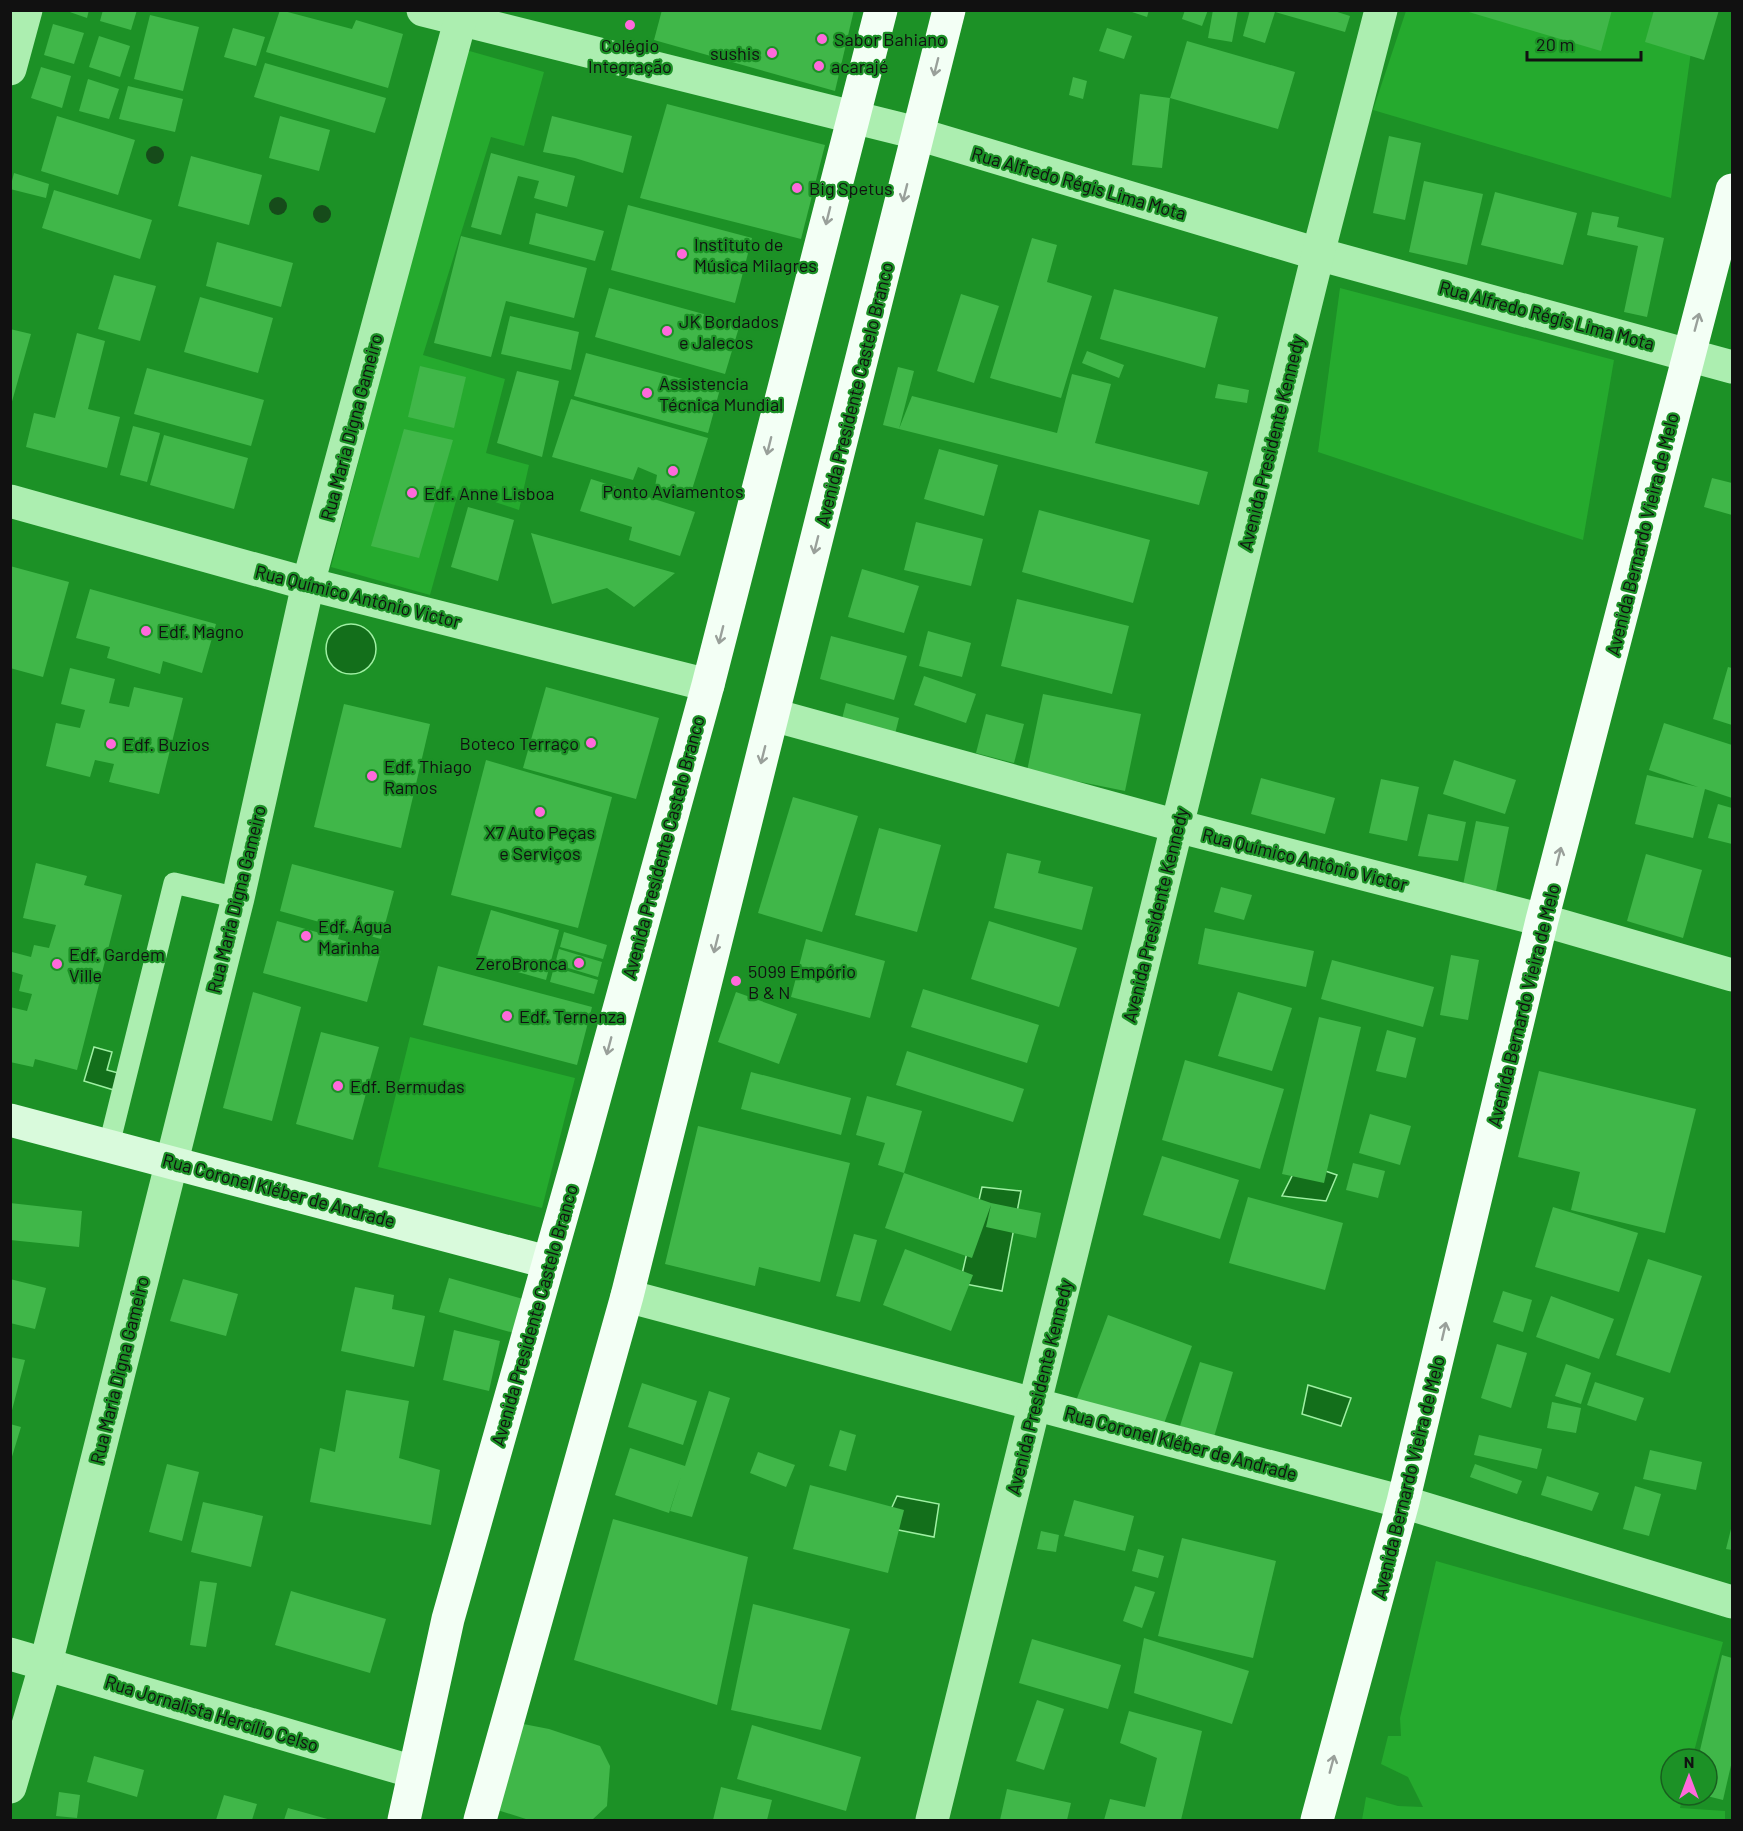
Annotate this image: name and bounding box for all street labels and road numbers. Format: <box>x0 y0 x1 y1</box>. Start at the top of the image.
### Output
street label: Rua Alfredo Régis Lima Mota <box>969 142 1189 224</box>
street label: Avenida Presidente Castelo Branco <box>811 260 897 528</box>
street label: Rua Alfredo Régis Lima Mota <box>1437 276 1657 354</box>
street label: Rua Maria Digna Gameiro <box>315 331 387 523</box>
street label: Avenida Presidente Kennedy <box>1234 333 1308 553</box>
street label: Avenida Bernardo Vieira de Melo <box>1601 410 1683 658</box>
street label: Rua Químico Antônio Victor <box>253 560 463 632</box>
street label: Avenida Presidente Castelo Branco <box>617 713 709 981</box>
street label: Rua Maria Digna Gameiro <box>202 803 270 995</box>
street label: Avenida Presidente Kennedy <box>1118 805 1192 1025</box>
street label: Rua Químico Antônio Victor <box>1200 823 1410 895</box>
street label: Avenida Bernardo Vieira de Melo <box>1482 881 1564 1129</box>
street label: Rua Coronel Kléber de Andrade <box>160 1148 398 1232</box>
street label: Avenida Presidente Castelo Branco <box>486 1182 582 1448</box>
street label: Rua Maria Digna Gameiro <box>85 1274 153 1466</box>
street label: Avenida Presidente Kennedy <box>1002 1277 1076 1497</box>
street label: Avenida Bernardo Vieira de Melo <box>1367 1353 1449 1601</box>
street label: Rua Coronel Kléber de Andrade <box>1062 1401 1300 1485</box>
street label: Rua Jornalista Hercílio Celso <box>103 1670 321 1756</box>

